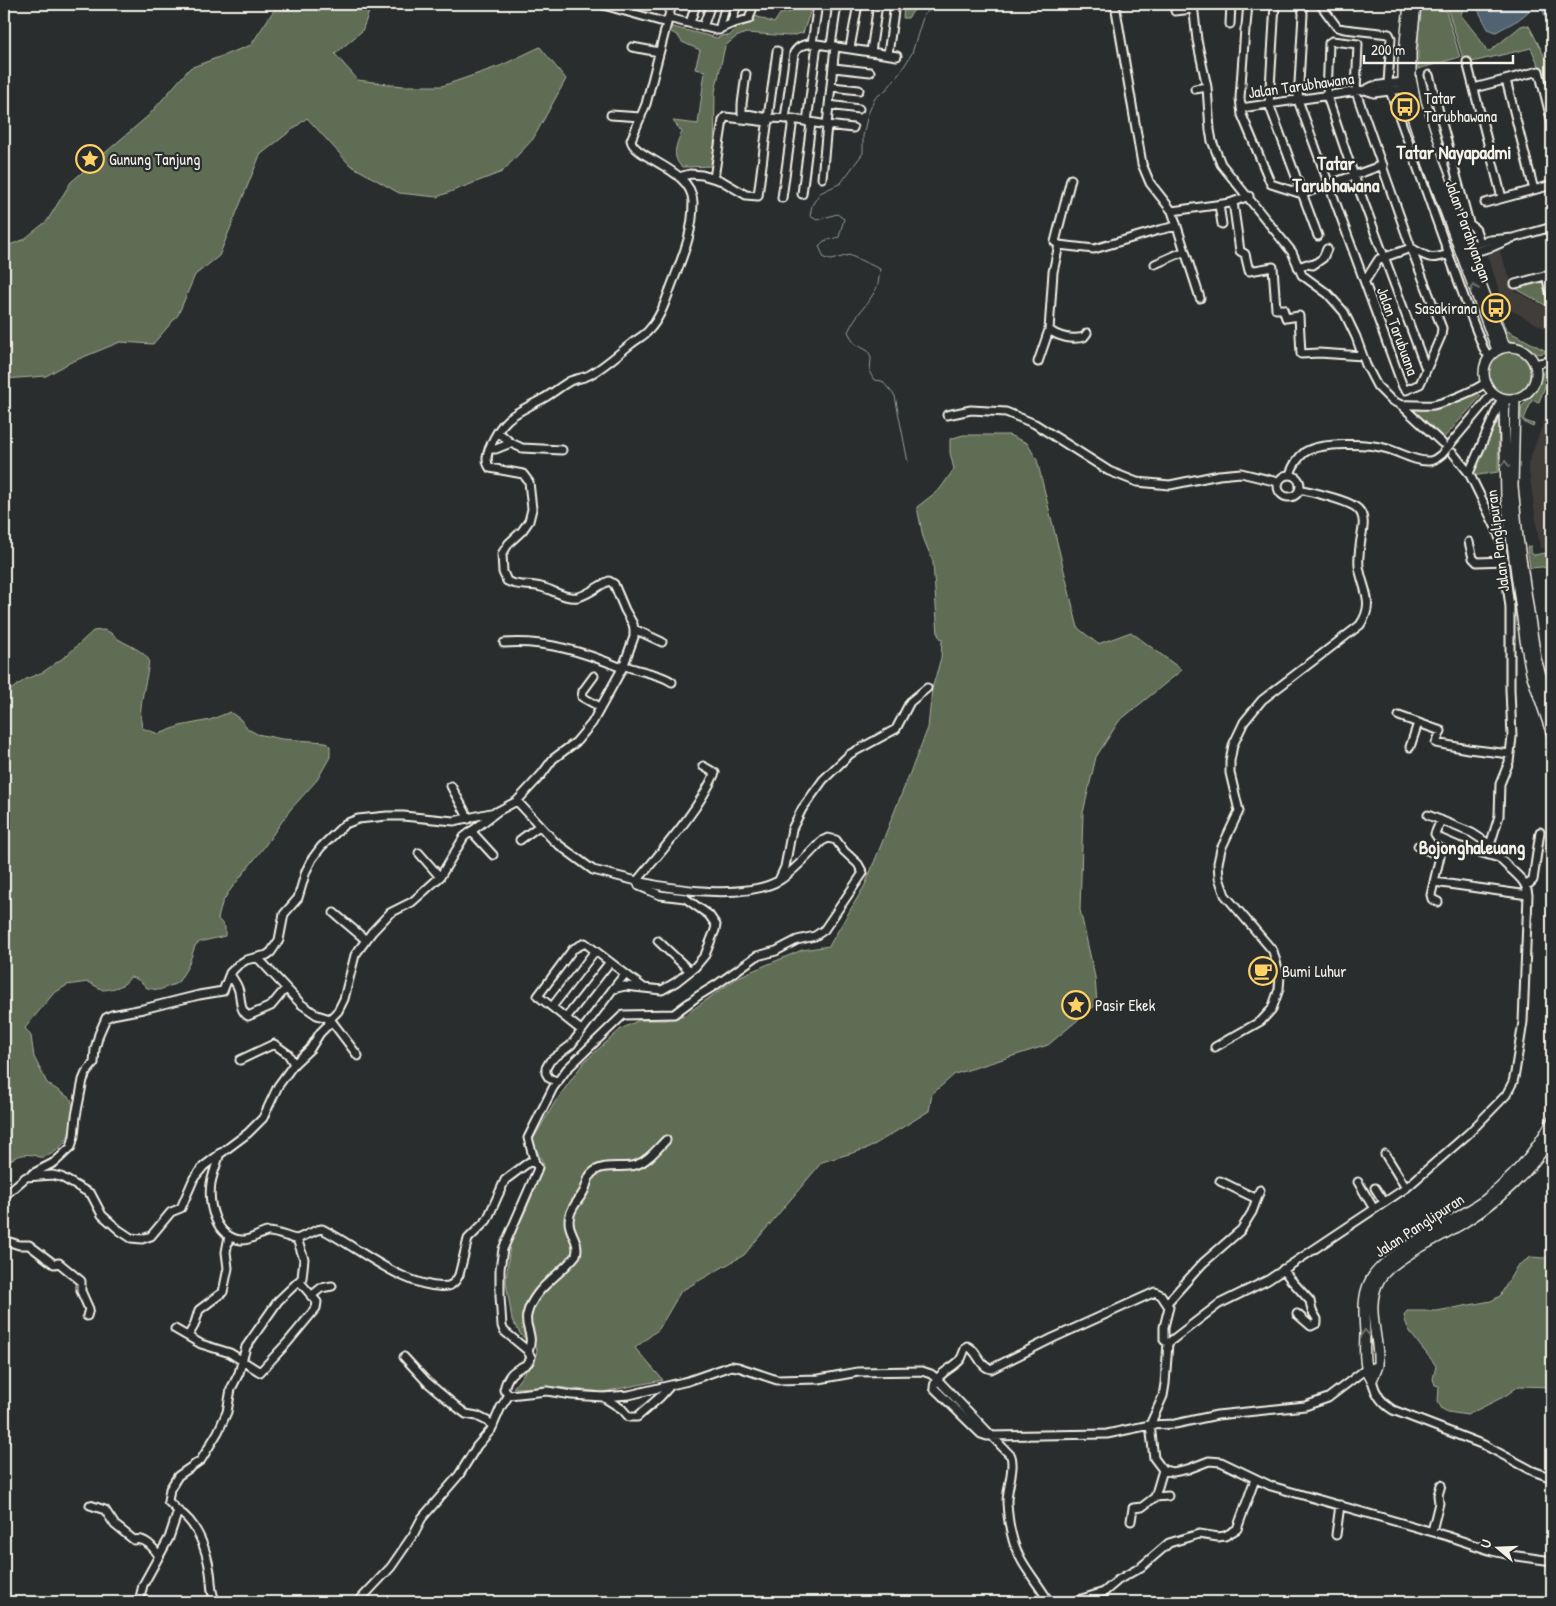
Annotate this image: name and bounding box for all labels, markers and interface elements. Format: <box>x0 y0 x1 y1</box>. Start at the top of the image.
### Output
scale bar <box>1364 32 1512 64</box>
text: 200 m <box>1371 39 1405 60</box>
street label: Jalan Tarubhawana <box>1247 67 1355 103</box>
place label: Tatar Tarubhawana <box>1424 87 1497 127</box>
bus stop icon: Tatar Tarubhawana <box>1390 92 1420 122</box>
district label: Tatar Nayapadmi <box>1395 139 1512 166</box>
place icon: Gunung Tanjung <box>75 144 105 174</box>
place label: Gunung Tanjung <box>109 148 200 170</box>
district label: Tatar Tarubhawana <box>1292 150 1380 198</box>
street label: Jalan Parahyangan <box>1440 177 1498 285</box>
street label: Jalan Tarubuana <box>1372 284 1424 378</box>
one-way arrow <box>1470 284 1480 293</box>
bus stop icon: Sasakirana <box>1481 293 1511 323</box>
place label: Sasakirana <box>1415 297 1477 319</box>
one-way arrow <box>1500 460 1510 468</box>
street label: Jalan Panglipuran <box>1480 489 1514 593</box>
district label: Bojonghaleuang <box>1419 834 1526 861</box>
cafe icon: Bumi Luhur <box>1248 956 1278 986</box>
place label: Bumi Luhur <box>1282 960 1346 982</box>
place icon: Pasir Ekek <box>1061 990 1091 1020</box>
place label: Pasir Ekek <box>1095 994 1156 1016</box>
street label: Jalan Panglipuran <box>1370 1188 1468 1262</box>
one-way arrow <box>1359 1328 1370 1336</box>
north arrow <box>1474 1524 1524 1574</box>
text: U <box>1475 1537 1496 1550</box>

